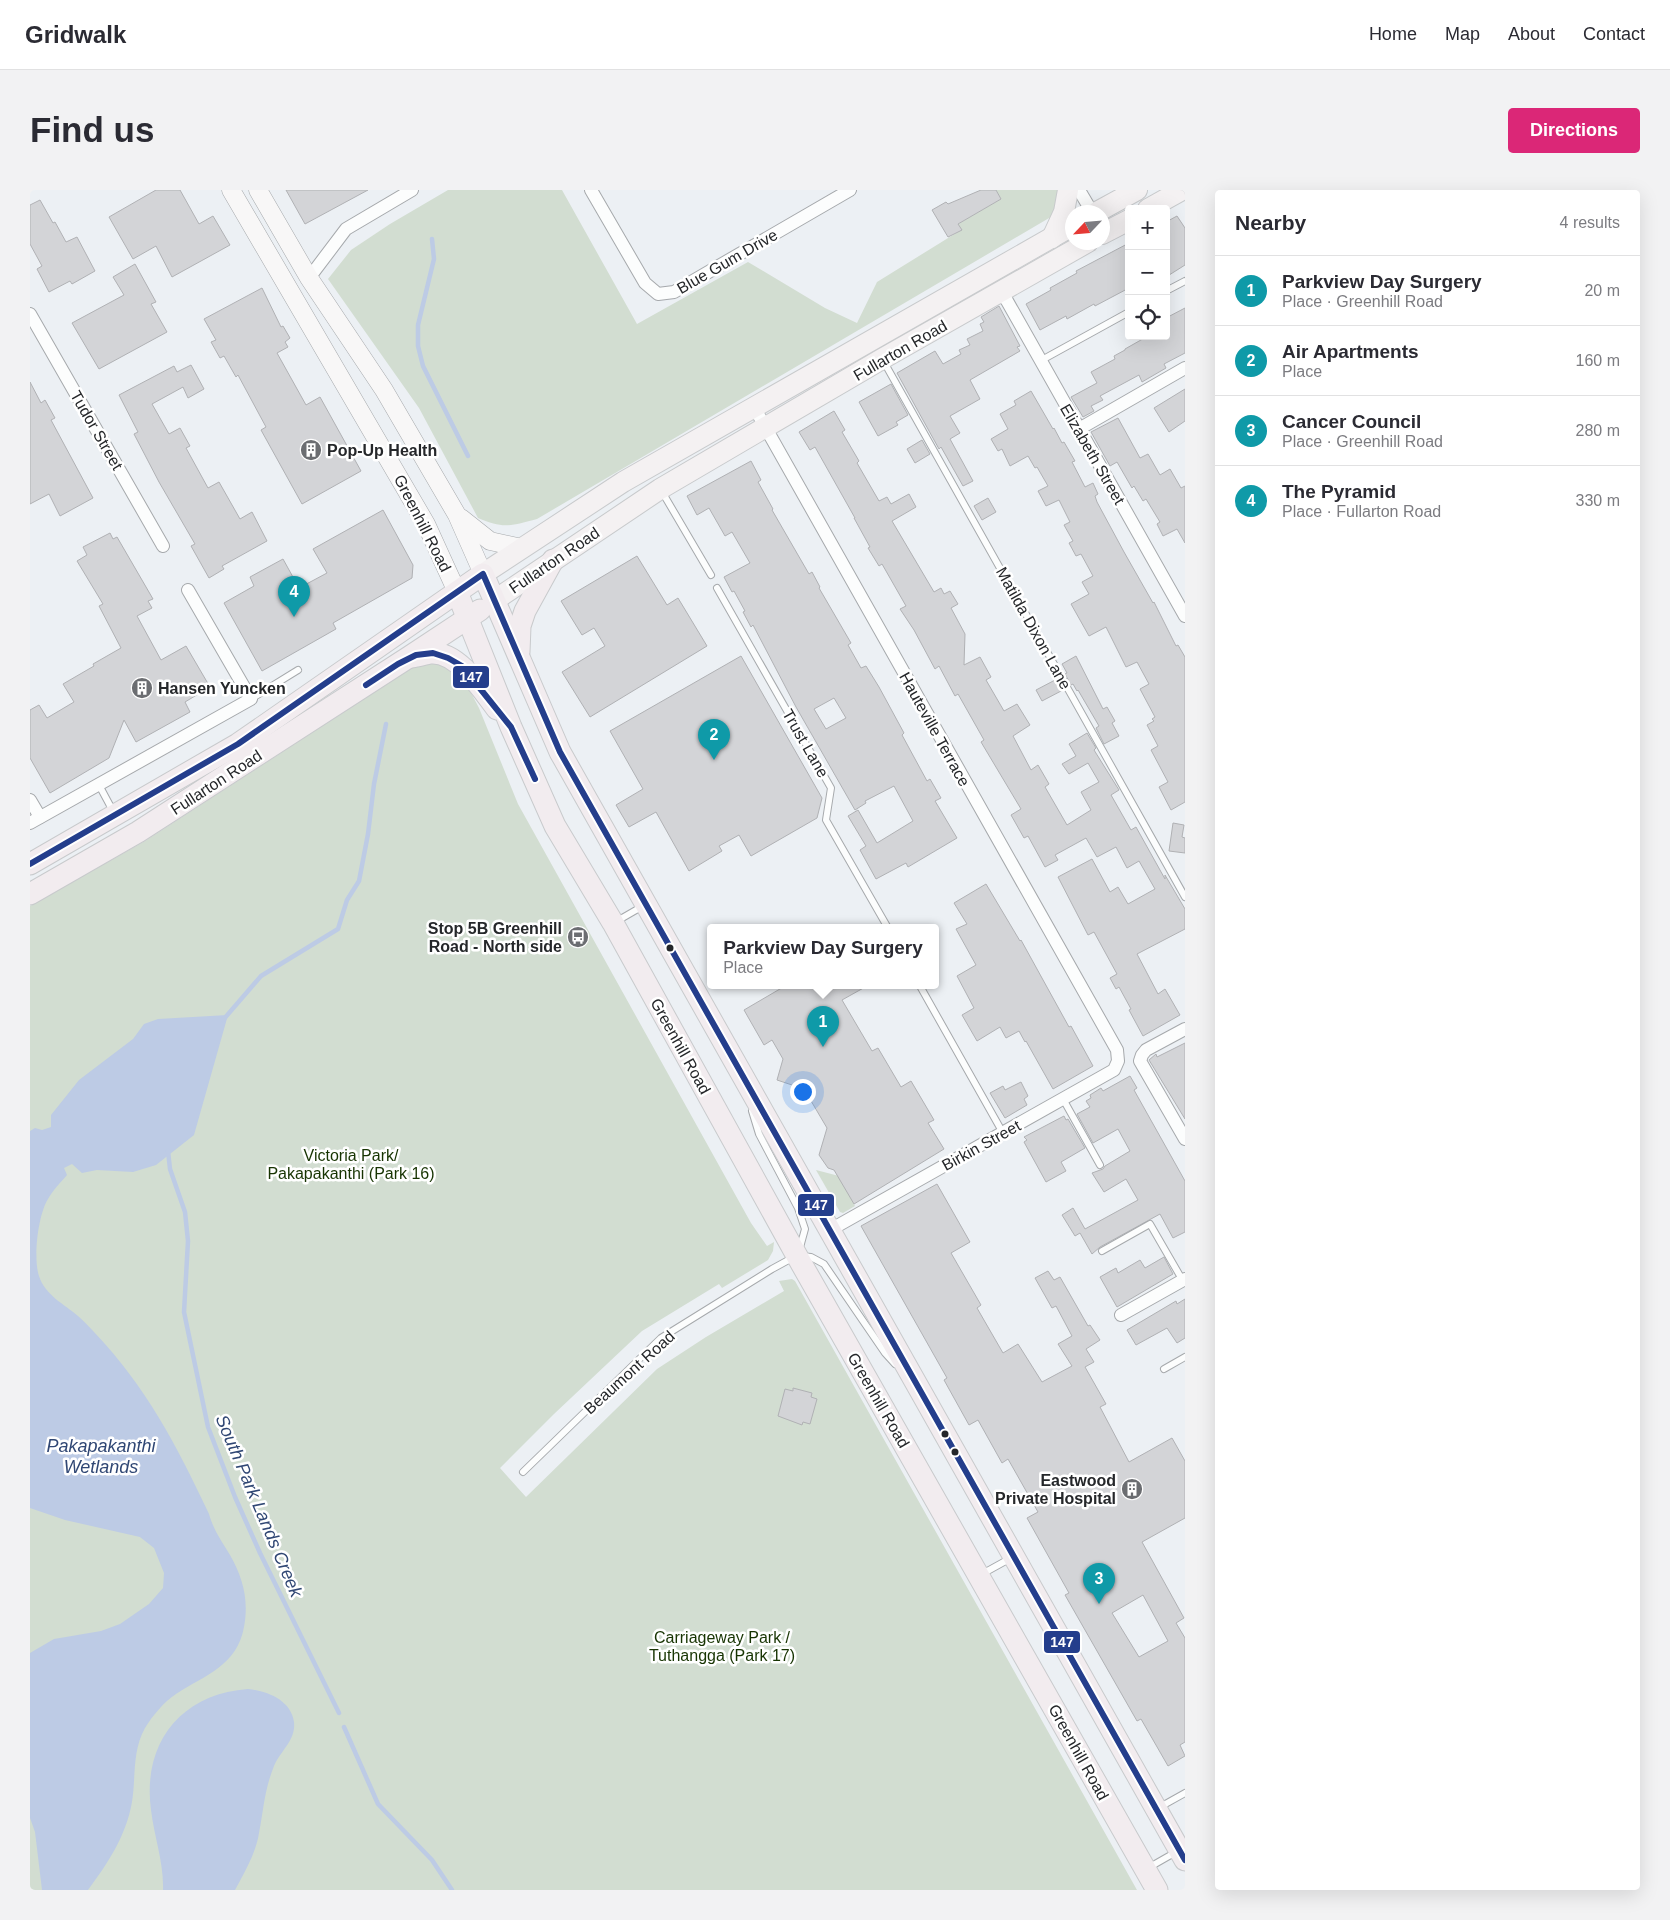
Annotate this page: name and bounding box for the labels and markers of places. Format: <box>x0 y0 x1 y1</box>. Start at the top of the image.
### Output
building icon: Pop-Up Health <box>299 438 323 462</box>
place label: Pop-Up Health <box>327 442 437 459</box>
pin: 4 <box>278 576 310 617</box>
building icon: Hansen Yuncken <box>130 676 154 700</box>
place label: Hansen Yuncken <box>158 680 286 697</box>
pin: 2 <box>698 719 730 760</box>
place label: Stop 5B Greenhill Road - North side <box>428 920 562 955</box>
bus stop icon: Stop 5B Greenhill Road - North side <box>566 925 590 949</box>
unlabelled marker <box>665 943 675 953</box>
pin: 1 <box>807 1006 839 1047</box>
unlabelled marker <box>940 1429 950 1439</box>
unlabelled marker <box>950 1447 960 1457</box>
place label: Eastwood Private Hospital <box>995 1472 1116 1507</box>
building icon: Eastwood Private Hospital <box>1120 1477 1144 1501</box>
pin: 3 <box>1083 1563 1115 1604</box>

